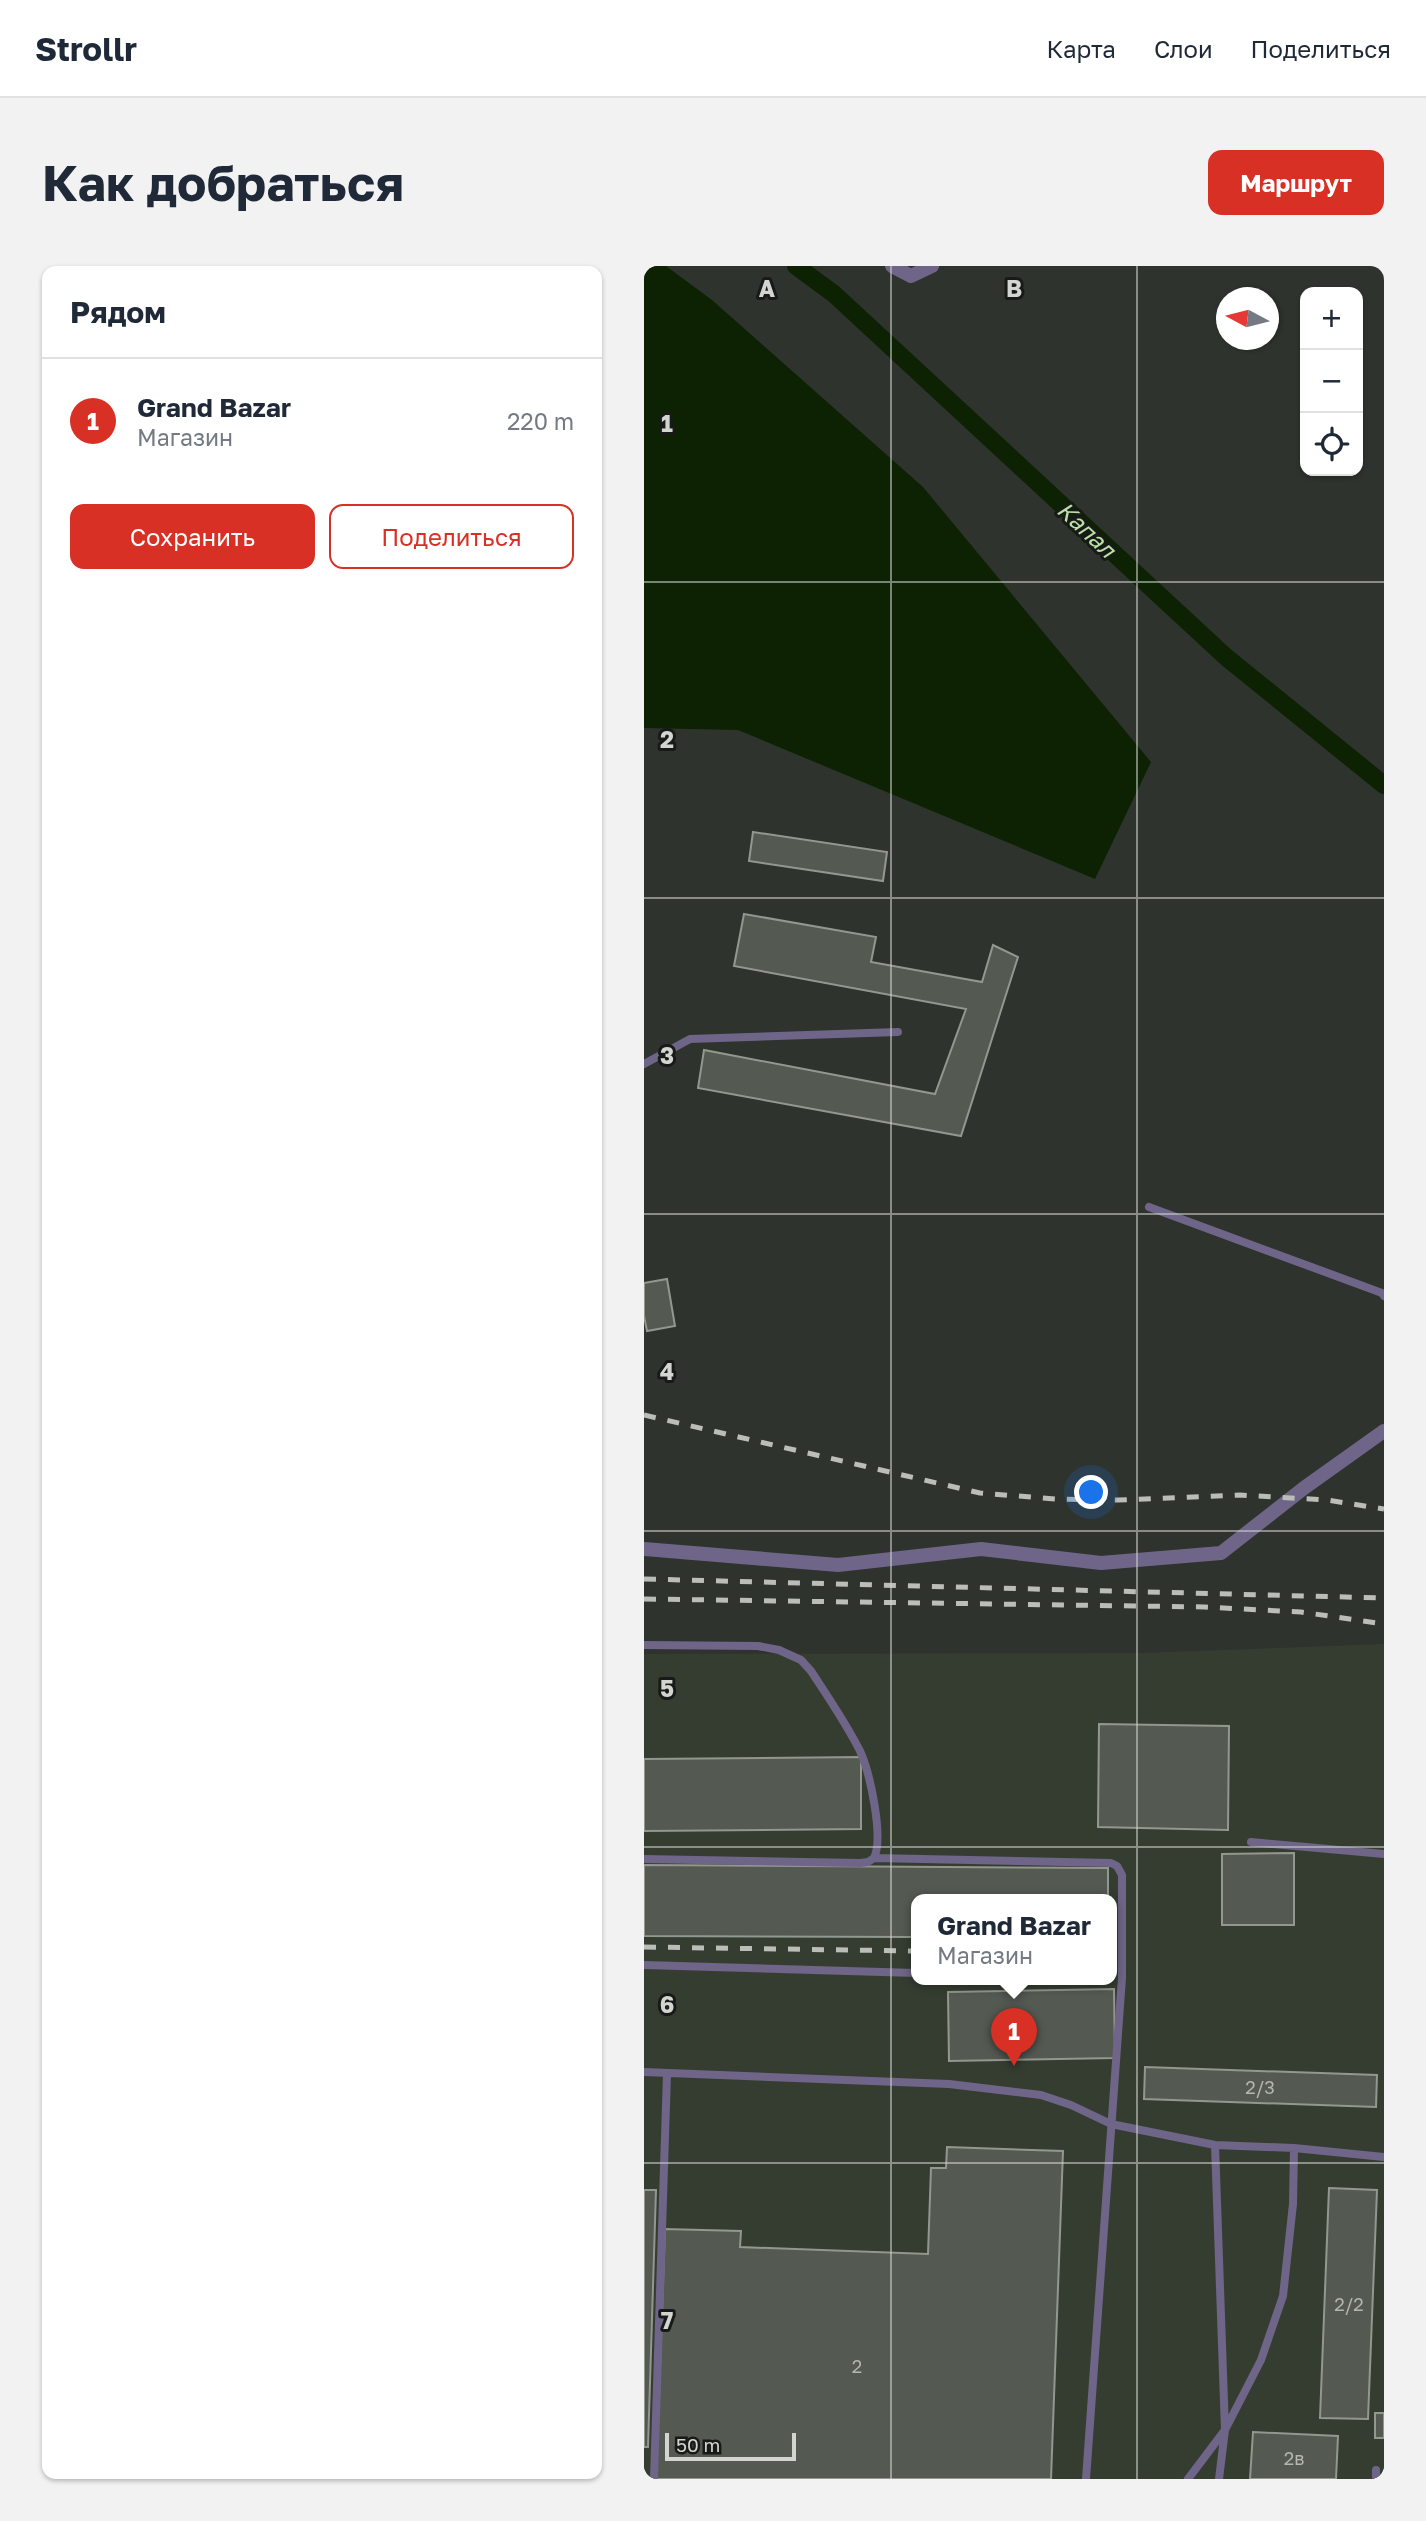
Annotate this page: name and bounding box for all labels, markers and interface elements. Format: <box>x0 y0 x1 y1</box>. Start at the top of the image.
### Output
text: Strollr <box>35 29 137 68</box>
text: Карта <box>1046 34 1116 63</box>
text: Слои <box>1154 34 1213 63</box>
text: Поделиться <box>1251 34 1391 63</box>
button: Маршрут <box>1208 150 1384 215</box>
text: Как добраться <box>42 153 404 212</box>
text: A <box>759 274 776 302</box>
text: B <box>1006 274 1022 302</box>
north arrow <box>1216 287 1279 350</box>
map controls <box>1300 287 1363 476</box>
button: + <box>1300 287 1363 350</box>
text: Рядом <box>70 294 166 330</box>
button: − <box>1300 350 1363 413</box>
text: Grand Bazar <box>137 392 291 423</box>
text: 1 <box>87 407 99 435</box>
text: 220 m <box>507 407 574 435</box>
text: 1 <box>661 409 673 437</box>
button: locate <box>1300 413 1363 476</box>
text: Магазин <box>137 423 233 451</box>
water label: Капал <box>1052 495 1123 564</box>
button: Сохранить <box>70 504 315 569</box>
button: Поделиться <box>329 504 574 569</box>
text: 2 <box>660 725 674 753</box>
text: 3 <box>660 1041 674 1069</box>
text: 4 <box>660 1357 674 1385</box>
your location <box>1074 1475 1108 1509</box>
text: 5 <box>660 1674 674 1702</box>
popup <box>911 1894 1117 1985</box>
text: Grand Bazar <box>937 1910 1091 1941</box>
text: Магазин <box>937 1941 1033 1969</box>
text: 6 <box>660 1990 674 2018</box>
pin: 1 <box>991 2008 1037 2066</box>
house number: 2/3 <box>1245 2076 1275 2098</box>
house number: 2/2 <box>1334 2293 1364 2315</box>
text: 7 <box>661 2306 673 2334</box>
house number: 2 <box>852 2355 862 2377</box>
scale bar <box>665 2430 796 2462</box>
text: 50 m <box>676 2433 720 2456</box>
house number: 2в <box>1284 2447 1304 2469</box>

